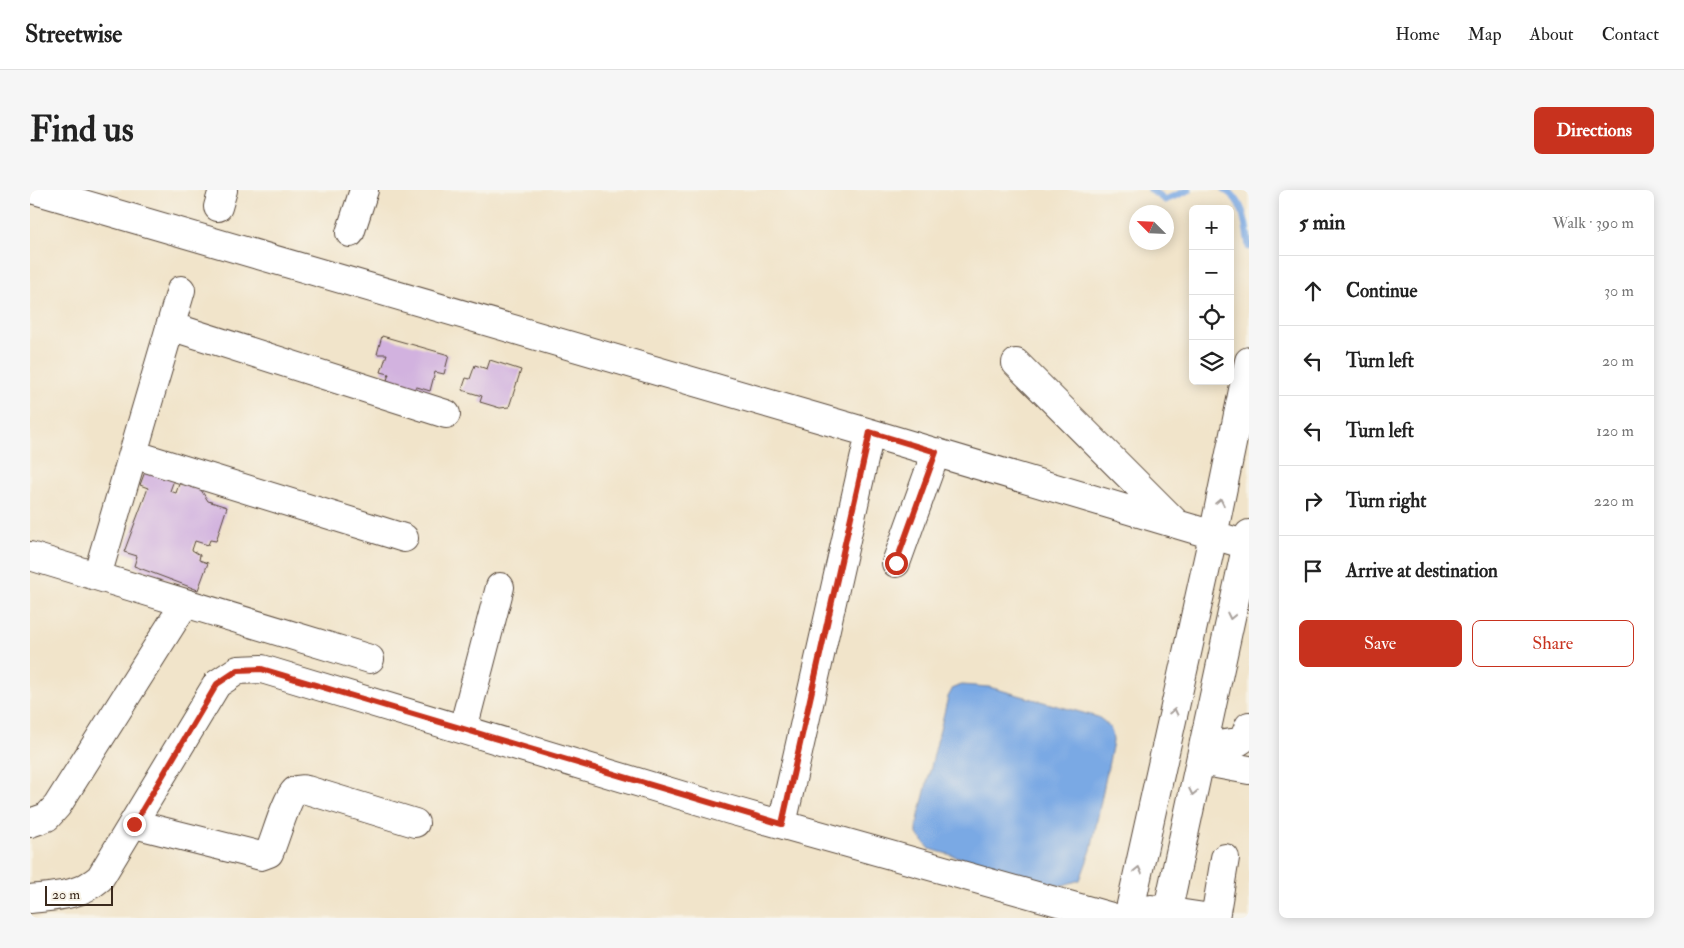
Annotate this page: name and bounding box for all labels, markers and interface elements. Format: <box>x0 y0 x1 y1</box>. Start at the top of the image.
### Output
text: Streetwise <box>25 19 122 50</box>
text: Home <box>1395 23 1440 46</box>
text: Map <box>1468 23 1502 46</box>
text: About <box>1530 23 1574 46</box>
text: Contact <box>1602 23 1659 46</box>
button: Directions <box>1534 107 1654 154</box>
text: Find us <box>30 108 134 152</box>
north arrow <box>1129 205 1174 250</box>
map controls <box>1189 205 1234 385</box>
button: + <box>1189 205 1234 250</box>
text: 5 min <box>1299 209 1345 236</box>
text: Walk · 390 m <box>1553 213 1634 233</box>
button: − <box>1189 250 1234 295</box>
icon: ahead <box>1299 277 1327 305</box>
text: Continue <box>1346 279 1417 303</box>
text: 30 m <box>1604 281 1634 301</box>
button: locate <box>1189 295 1234 340</box>
button: layers <box>1189 340 1234 385</box>
icon: left <box>1299 347 1327 375</box>
text: Turn left <box>1346 349 1414 373</box>
text: 20 m <box>1602 351 1634 371</box>
icon: left <box>1299 417 1327 445</box>
text: Turn left <box>1346 419 1414 443</box>
text: 120 m <box>1596 421 1634 441</box>
icon: right <box>1299 487 1327 515</box>
text: Turn right <box>1346 489 1426 513</box>
text: 220 m <box>1594 491 1634 511</box>
one-way arrow <box>1214 497 1224 506</box>
route start <box>885 552 908 575</box>
icon: arrive <box>1299 557 1327 585</box>
text: Arrive at destination <box>1346 559 1498 583</box>
one-way arrow <box>1226 612 1237 621</box>
button: Save <box>1299 620 1462 667</box>
button: Share <box>1472 620 1634 667</box>
one-way arrow <box>1168 707 1178 716</box>
one-way arrow <box>1188 788 1199 797</box>
route end <box>123 813 146 836</box>
one-way arrow <box>1132 866 1143 875</box>
scale bar <box>45 883 112 906</box>
text: 20 m <box>52 886 80 903</box>

